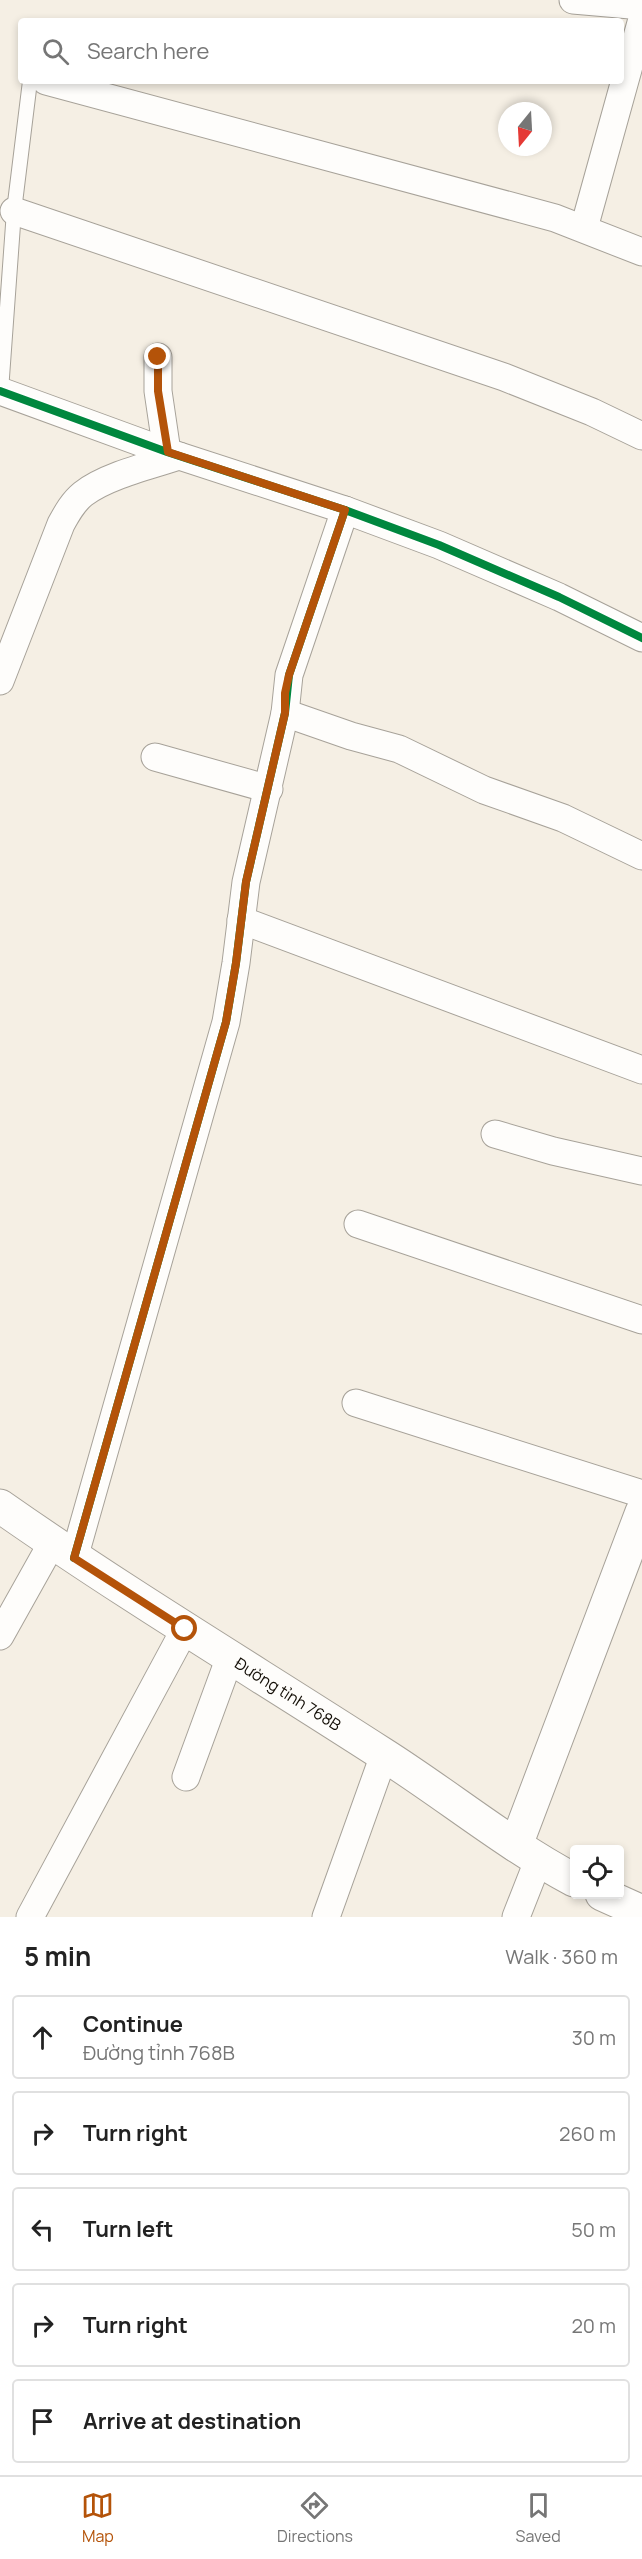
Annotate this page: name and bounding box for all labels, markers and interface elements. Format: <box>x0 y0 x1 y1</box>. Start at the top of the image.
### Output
search box <box>18 18 624 84</box>
icon: search <box>39 35 72 68</box>
text: Search here <box>87 36 209 66</box>
north arrow <box>498 102 552 156</box>
route end <box>144 343 170 369</box>
route start <box>171 1615 197 1641</box>
street label: Đường tỉnh 768B <box>231 1652 346 1736</box>
map controls <box>570 1845 624 1899</box>
button: locate <box>570 1845 624 1899</box>
text: 5 min <box>24 1938 91 1974</box>
text: Walk · 360 m <box>505 1943 618 1970</box>
text: Continue <box>83 2009 183 2039</box>
icon: ahead <box>26 2021 59 2054</box>
text: 30 m <box>572 2024 616 2051</box>
text: Đường tỉnh 768B <box>83 2039 235 2066</box>
icon: right <box>26 2117 59 2150</box>
text: Turn right <box>83 2118 188 2148</box>
text: 260 m <box>559 2120 616 2147</box>
icon: left <box>26 2213 59 2246</box>
text: Turn left <box>83 2214 173 2244</box>
text: 50 m <box>571 2216 616 2243</box>
icon: right <box>26 2309 59 2342</box>
text: Turn right <box>83 2310 188 2340</box>
text: 20 m <box>571 2312 616 2339</box>
icon: arrive <box>26 2405 59 2438</box>
text: Arrive at destination <box>83 2406 301 2436</box>
tab: Map <box>81 2489 114 2547</box>
tab: Directions <box>277 2489 353 2547</box>
tab: Saved <box>516 2489 561 2547</box>

